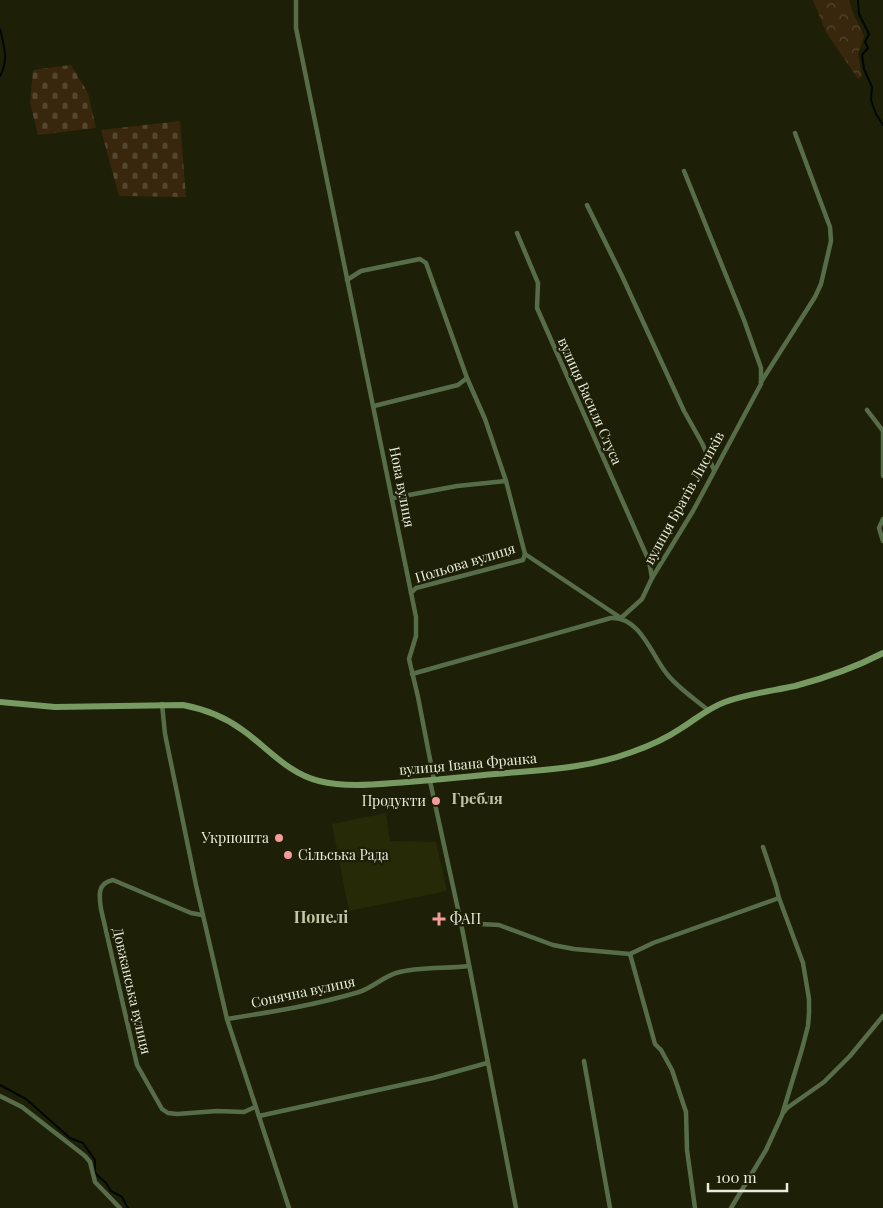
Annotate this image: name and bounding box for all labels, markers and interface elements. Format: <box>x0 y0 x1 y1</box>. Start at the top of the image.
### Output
street label: вулиця Василя Стуса <box>554 334 627 467</box>
street label: вулиця Братів Лисиків <box>639 427 728 568</box>
street label: Нова вулиця <box>385 445 420 529</box>
street label: Польова вулиця <box>412 538 518 587</box>
street label: вулиця Івана Франка <box>398 748 538 779</box>
district label: Гребля <box>451 788 503 808</box>
place label: Продукти <box>362 791 426 810</box>
marker: Продукти <box>430 795 442 807</box>
place label: Укрпошта <box>200 828 269 847</box>
marker: Укрпошта <box>273 832 285 844</box>
place label: Сільська Рада <box>298 845 389 864</box>
marker: Сільська Рада <box>282 849 294 861</box>
district label: Попелі <box>294 906 348 927</box>
place label: ФАП <box>450 909 481 928</box>
marker: ФАП <box>432 912 446 926</box>
street label: Довжанська вулиця <box>109 926 156 1057</box>
street label: Сонячна вулиця <box>249 971 357 1012</box>
scale bar <box>708 1160 787 1192</box>
text: 100 m <box>716 1167 757 1187</box>

